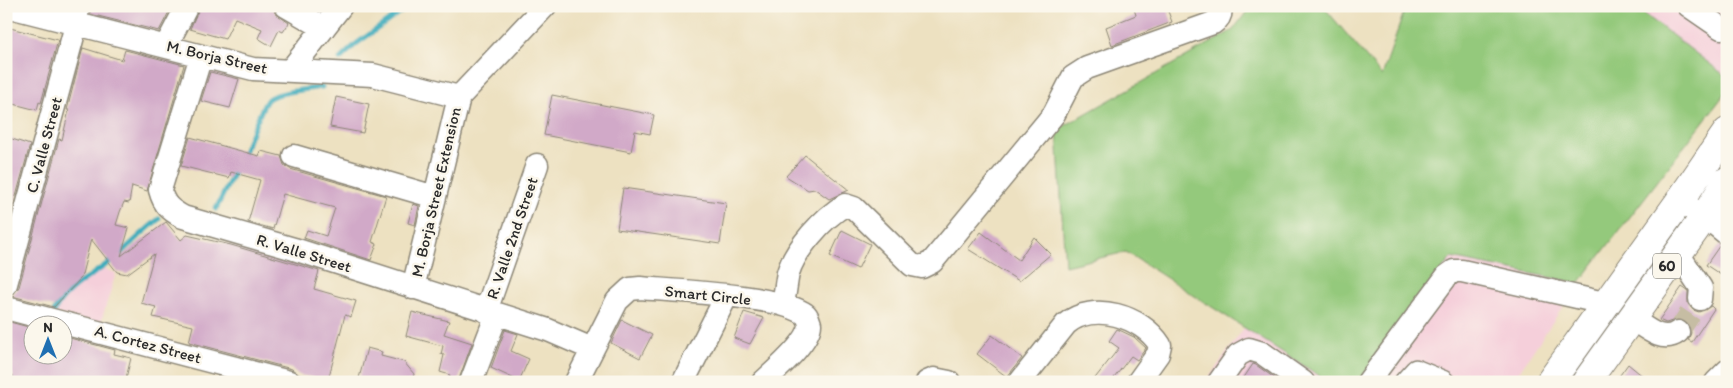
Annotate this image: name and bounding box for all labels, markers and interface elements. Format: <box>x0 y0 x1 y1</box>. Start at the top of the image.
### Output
street label: M. Borja Street <box>165 36 269 78</box>
street label: C. Valle Street <box>22 95 66 195</box>
street label: M. Borja Street Extension <box>407 105 465 279</box>
street label: R. Valle 2nd Street <box>482 175 542 301</box>
street label: R. Valle Street <box>254 230 354 276</box>
road number: 60 <box>1653 254 1681 278</box>
street label: Smart Circle <box>664 281 752 309</box>
north arrow <box>22 316 72 366</box>
text: N <box>43 319 53 336</box>
street label: A. Cortez Street <box>93 321 203 367</box>

